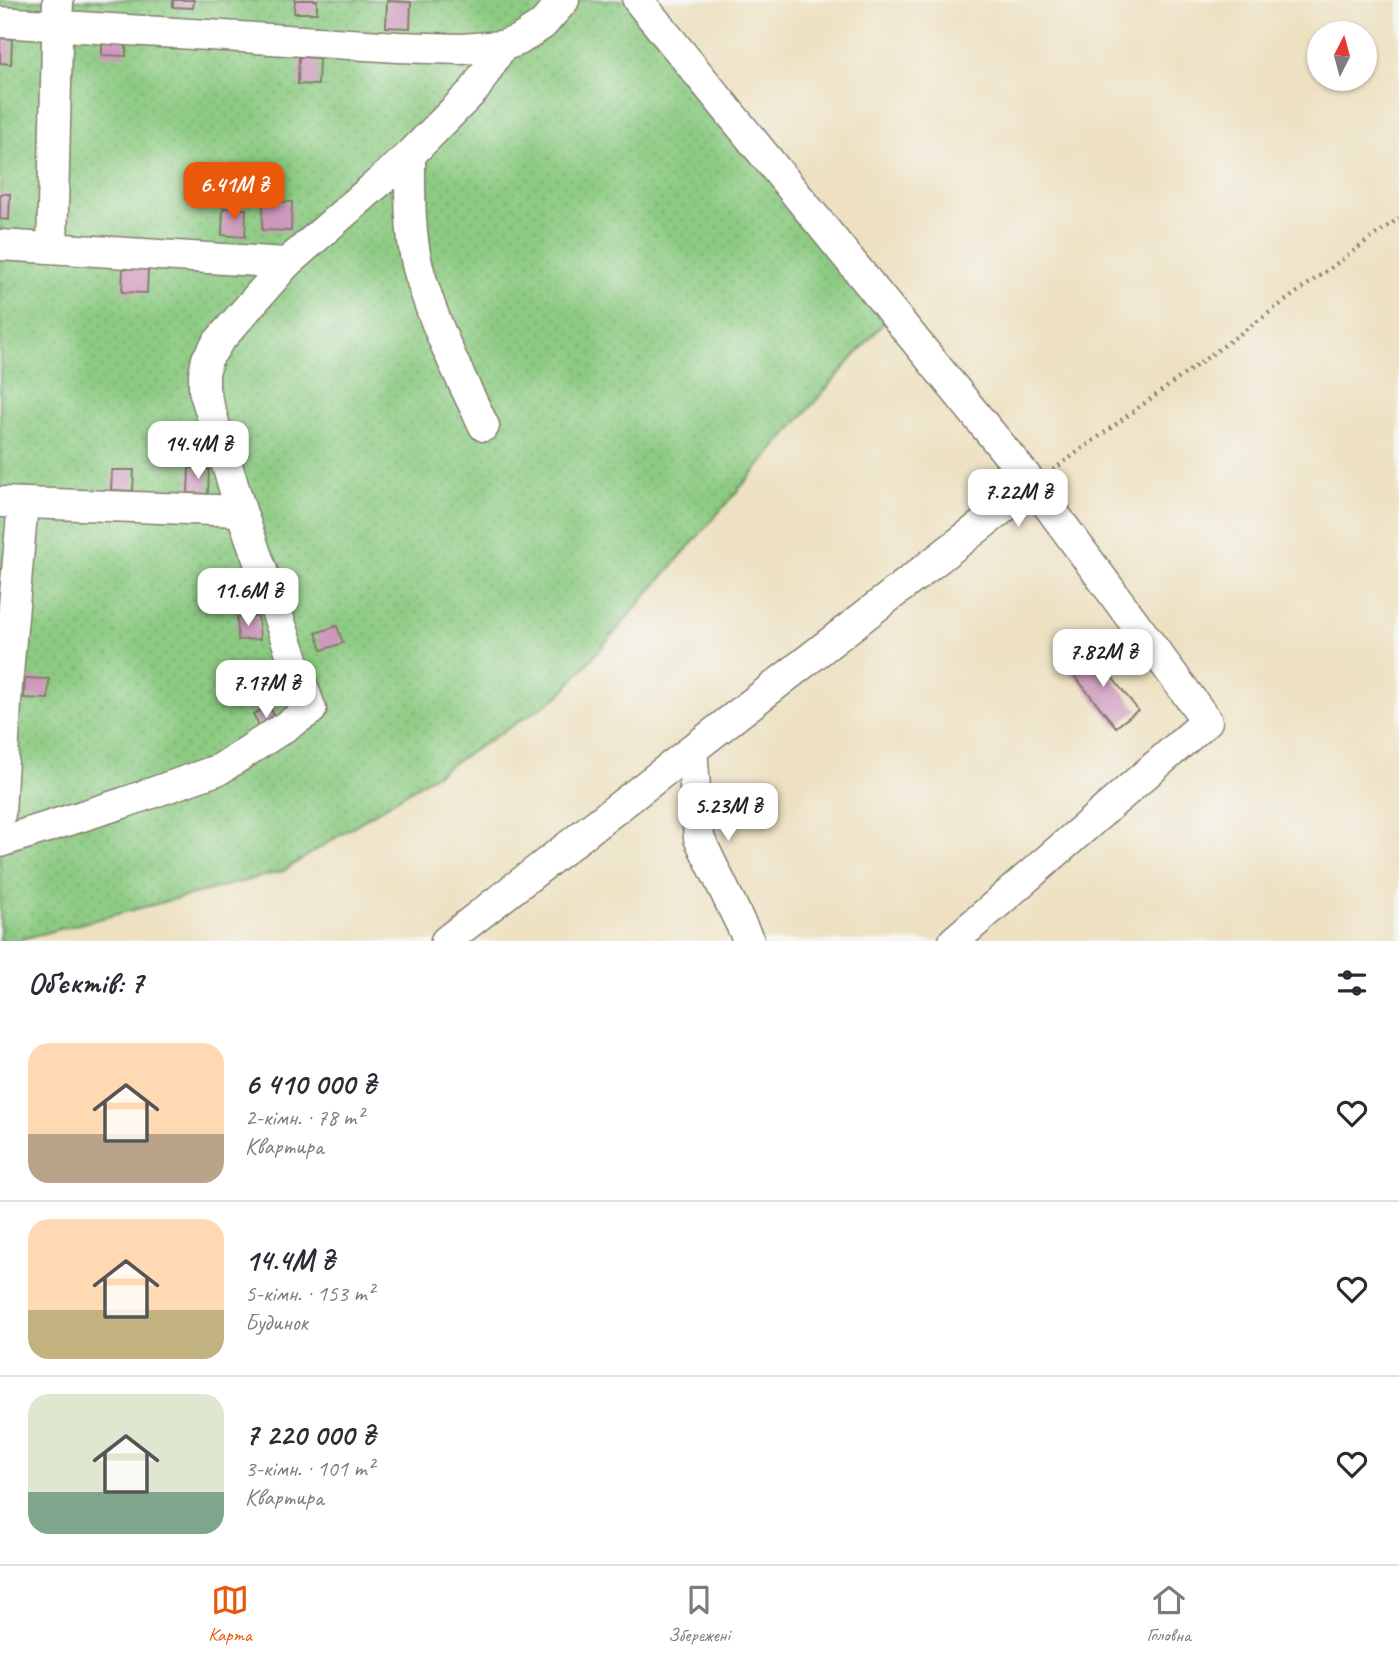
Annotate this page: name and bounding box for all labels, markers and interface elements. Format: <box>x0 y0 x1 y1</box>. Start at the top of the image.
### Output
north arrow <box>1307 21 1377 91</box>
map controls <box>1307 21 1377 91</box>
pin: 6.41M ₴ <box>169 162 299 222</box>
text: 6.41M ₴ <box>200 170 268 199</box>
pin: 14.4M ₴ <box>133 421 263 481</box>
text: 14.4M ₴ <box>164 429 232 458</box>
pin: 7.22M ₴ <box>953 470 1083 529</box>
text: 7.22M ₴ <box>984 477 1052 506</box>
pin: 11.6M ₴ <box>183 568 313 628</box>
text: 11.6M ₴ <box>214 576 282 605</box>
pin: 7.82M ₴ <box>1038 630 1168 689</box>
text: 7.82M ₴ <box>1069 637 1137 666</box>
pin: 7.17M ₴ <box>201 660 331 720</box>
text: 7.17M ₴ <box>232 668 300 697</box>
pin: 5.23M ₴ <box>663 784 793 843</box>
text: 5.23M ₴ <box>694 791 762 820</box>
text: Об’єктів: 7 <box>28 964 144 1002</box>
icon: filters <box>1333 964 1371 1002</box>
text: 6 410 000 ₴ <box>245 1065 376 1103</box>
icon: home <box>84 1071 168 1155</box>
icon: heart <box>1333 1094 1371 1132</box>
text: 2-кімн. · 78 m² <box>245 1103 363 1132</box>
text: Квартира <box>245 1132 323 1161</box>
text: 14.4M ₴ <box>245 1241 334 1279</box>
icon: home <box>84 1247 168 1331</box>
icon: heart <box>1333 1270 1371 1308</box>
text: 5-кімн. · 153 m² <box>245 1279 374 1308</box>
text: Будинок <box>245 1308 308 1337</box>
text: 7 220 000 ₴ <box>245 1416 375 1454</box>
icon: home <box>84 1422 168 1506</box>
icon: heart <box>1333 1445 1371 1483</box>
text: 3-кімн. · 101 m² <box>245 1454 374 1483</box>
text: Квартира <box>245 1483 323 1512</box>
tab: Карта <box>208 1581 252 1647</box>
tab: Збережені <box>668 1581 730 1647</box>
tab: Головна <box>1146 1581 1191 1647</box>

